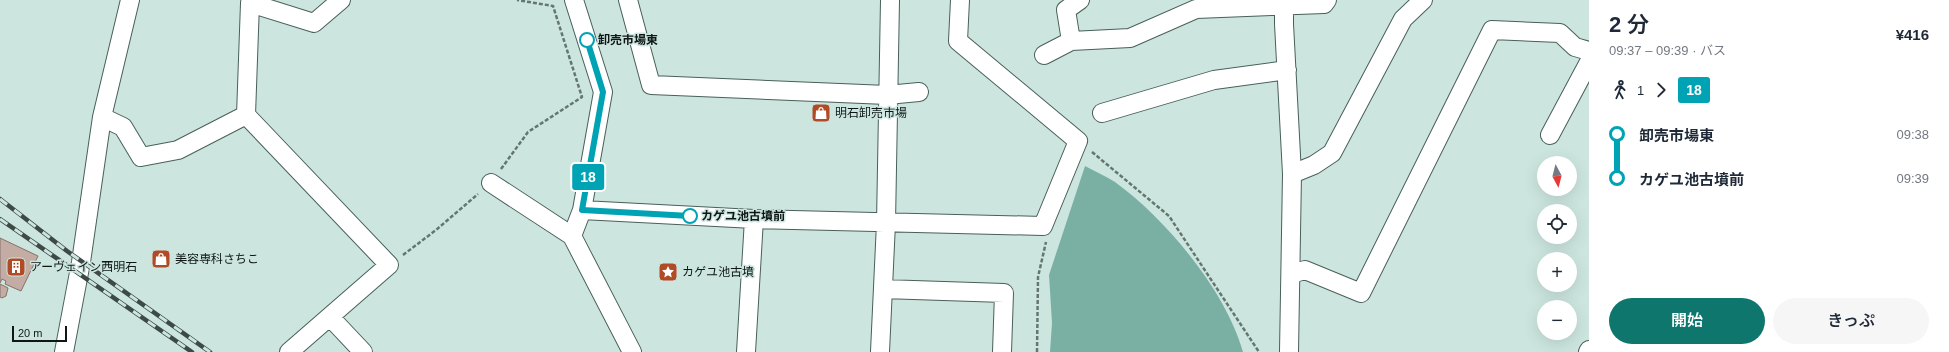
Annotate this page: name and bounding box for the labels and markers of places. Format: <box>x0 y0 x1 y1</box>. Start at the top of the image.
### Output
marker: 卸売市場東 <box>579 32 595 48</box>
place label: 卸売市場東 <box>598 33 658 47</box>
shop icon: 明石卸売市場 <box>810 102 832 124</box>
place label: 明石卸売市場 <box>835 106 907 120</box>
marker: カゲユ池古墳前 <box>682 208 698 224</box>
place label: カゲユ池古墳前 <box>701 209 785 223</box>
shop icon: 美容専科さちこ <box>150 248 172 270</box>
place label: 美容専科さちこ <box>175 252 259 266</box>
building icon: アーヴェイン西明石 <box>5 256 27 278</box>
place label: アーヴェイン西明石 <box>30 260 137 274</box>
place icon: カゲユ池古墳 <box>657 261 679 283</box>
place label: カゲユ池古墳 <box>682 265 754 279</box>

